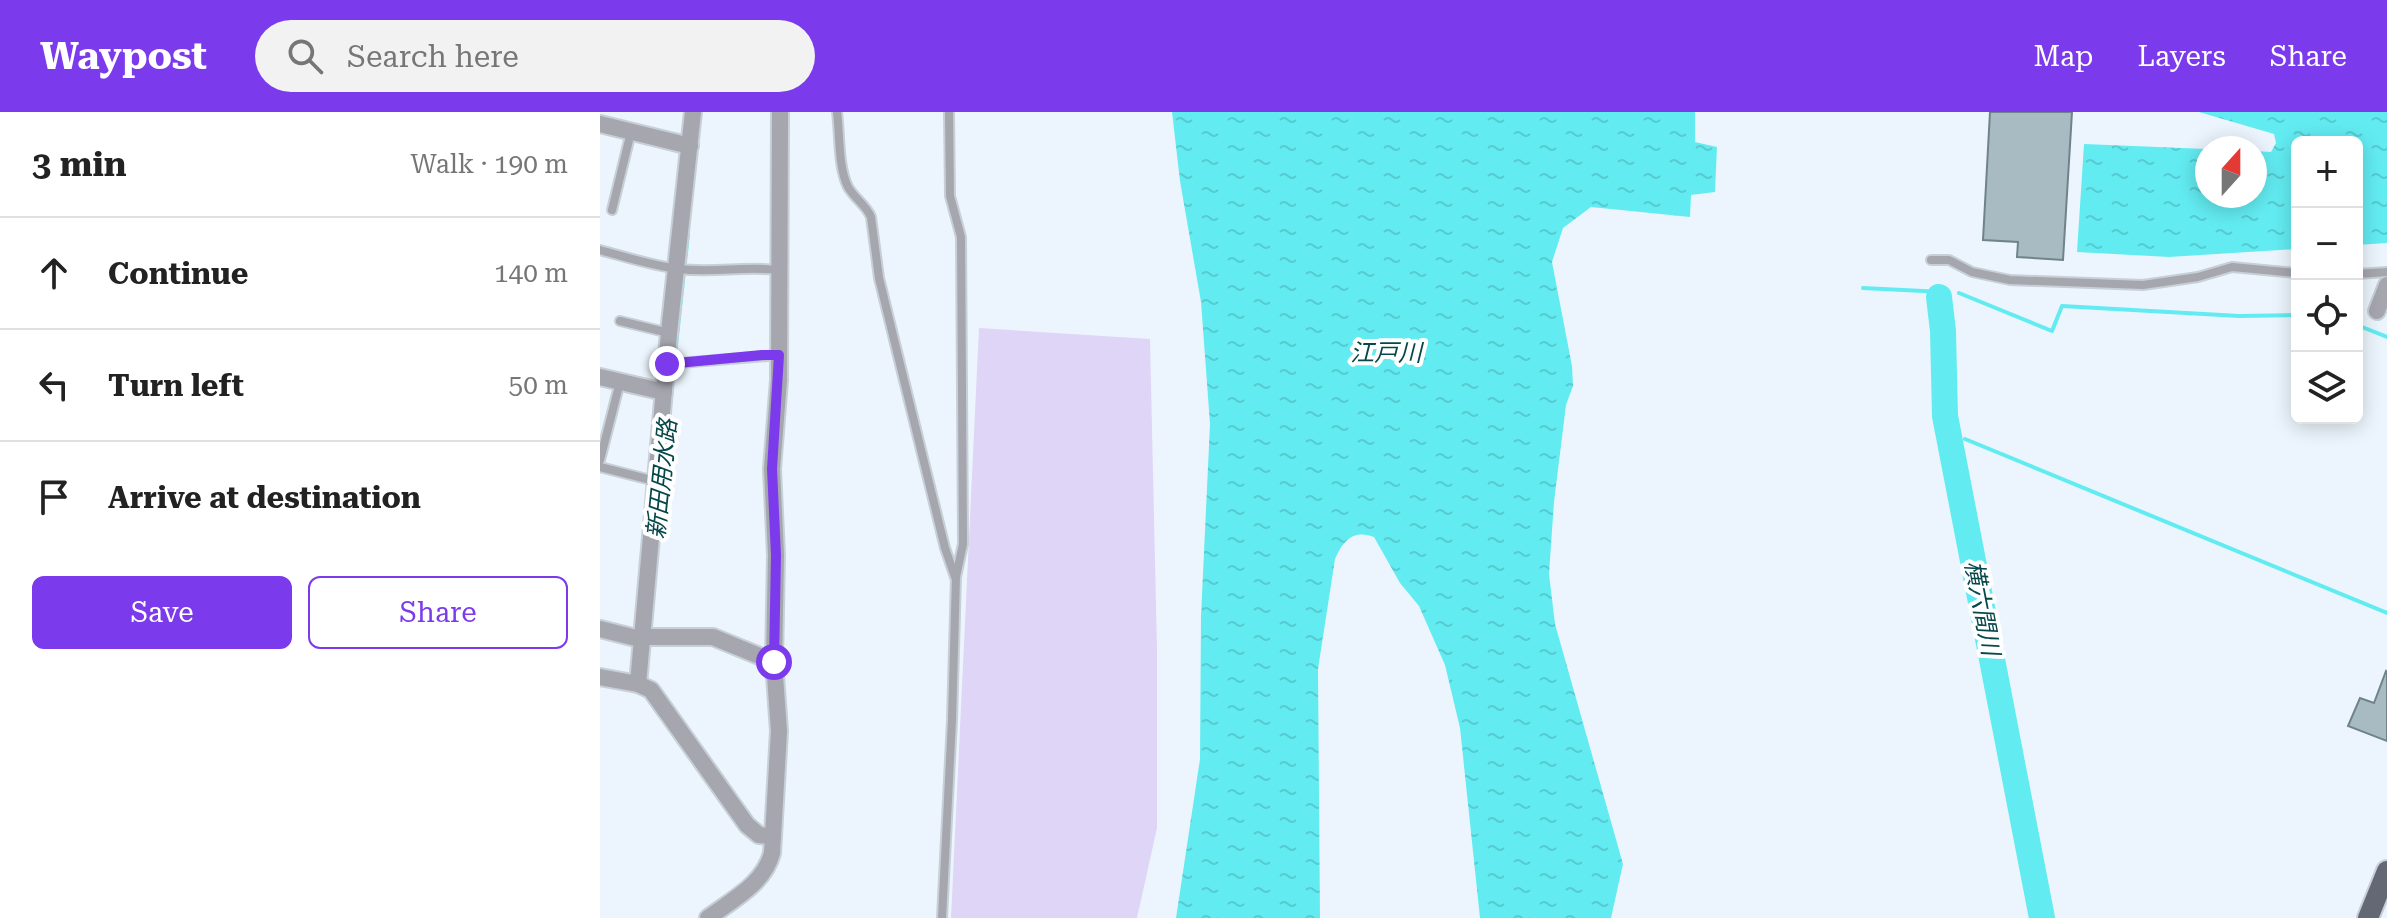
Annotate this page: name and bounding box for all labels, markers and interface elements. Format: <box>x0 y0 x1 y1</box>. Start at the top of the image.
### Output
search box <box>255 20 815 92</box>
text: Waypost <box>40 34 207 78</box>
icon: search <box>283 34 327 78</box>
text: Search here <box>347 39 519 74</box>
text: Map <box>2034 40 2093 73</box>
text: Layers <box>2137 40 2226 73</box>
text: Share <box>2270 40 2347 73</box>
north arrow <box>2195 136 2267 208</box>
map controls <box>2291 136 2363 424</box>
button: + <box>2291 136 2363 208</box>
text: 3 min <box>32 144 127 184</box>
text: Walk · 190 m <box>410 149 568 179</box>
button: − <box>2291 208 2363 280</box>
icon: ahead <box>32 251 76 295</box>
text: Continue <box>108 256 248 291</box>
text: 140 m <box>494 258 568 288</box>
button: locate <box>2291 280 2363 352</box>
water label: 江戸川 <box>1350 339 1425 367</box>
route end <box>649 346 685 382</box>
button: layers <box>2291 352 2363 424</box>
icon: left <box>32 363 76 407</box>
text: Turn left <box>108 368 244 403</box>
text: 50 m <box>509 370 568 400</box>
water label: 新田用水路 <box>642 416 682 540</box>
icon: arrive <box>32 475 76 519</box>
text: Arrive at destination <box>108 480 421 515</box>
water label: 横六間川 <box>1959 558 2005 661</box>
button: Save <box>32 576 292 649</box>
button: Share <box>308 576 568 649</box>
route start <box>756 644 792 680</box>

